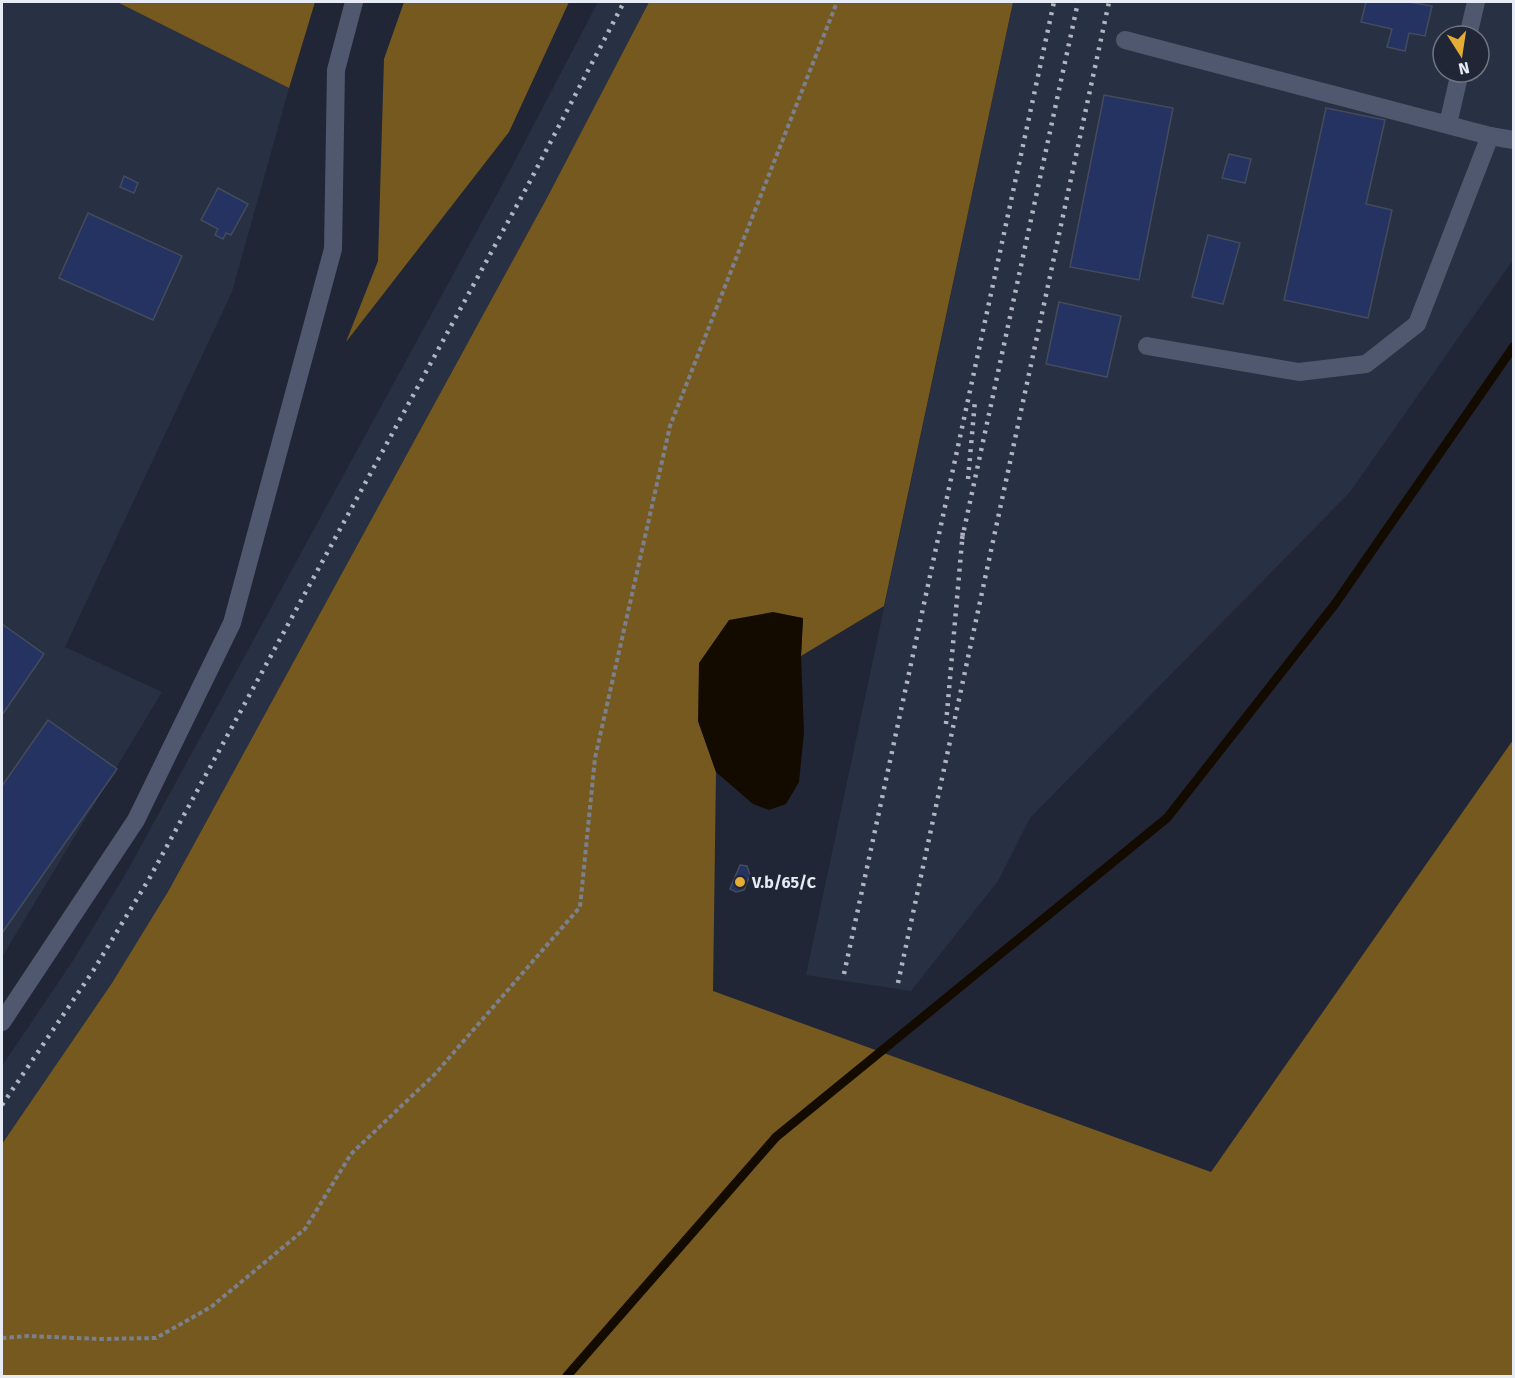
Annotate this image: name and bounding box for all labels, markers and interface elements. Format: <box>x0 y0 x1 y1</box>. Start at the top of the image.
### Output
north arrow <box>1431 24 1491 84</box>
text: N <box>1457 58 1471 79</box>
place label: V.b/65/C <box>751 873 817 892</box>
marker: V.b/65/C <box>733 875 747 889</box>

